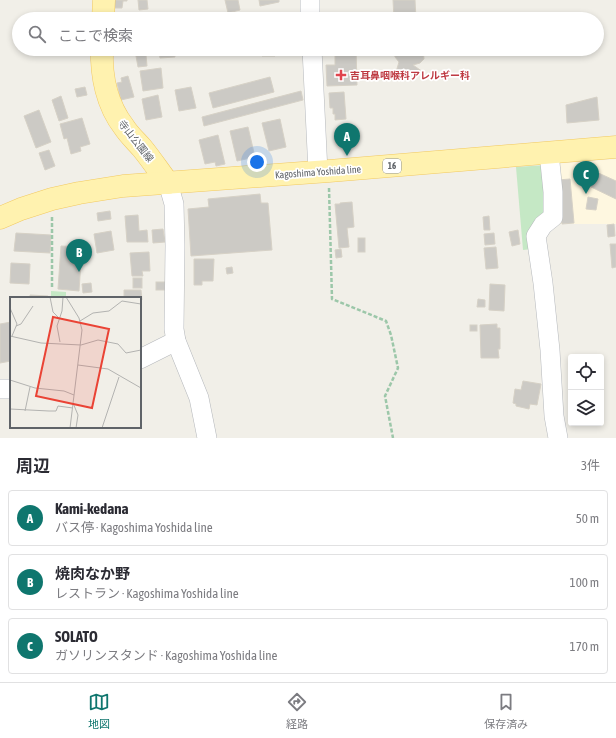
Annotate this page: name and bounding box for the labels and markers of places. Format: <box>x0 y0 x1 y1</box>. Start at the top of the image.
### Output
marker: 吉耳鼻咽喉科アレルギー科 <box>335 69 347 81</box>
place label: 吉耳鼻咽喉科アレルギー科 <box>350 70 470 81</box>
pin: A <box>334 123 360 156</box>
pin: C <box>573 161 599 194</box>
pin: B <box>66 239 92 272</box>

